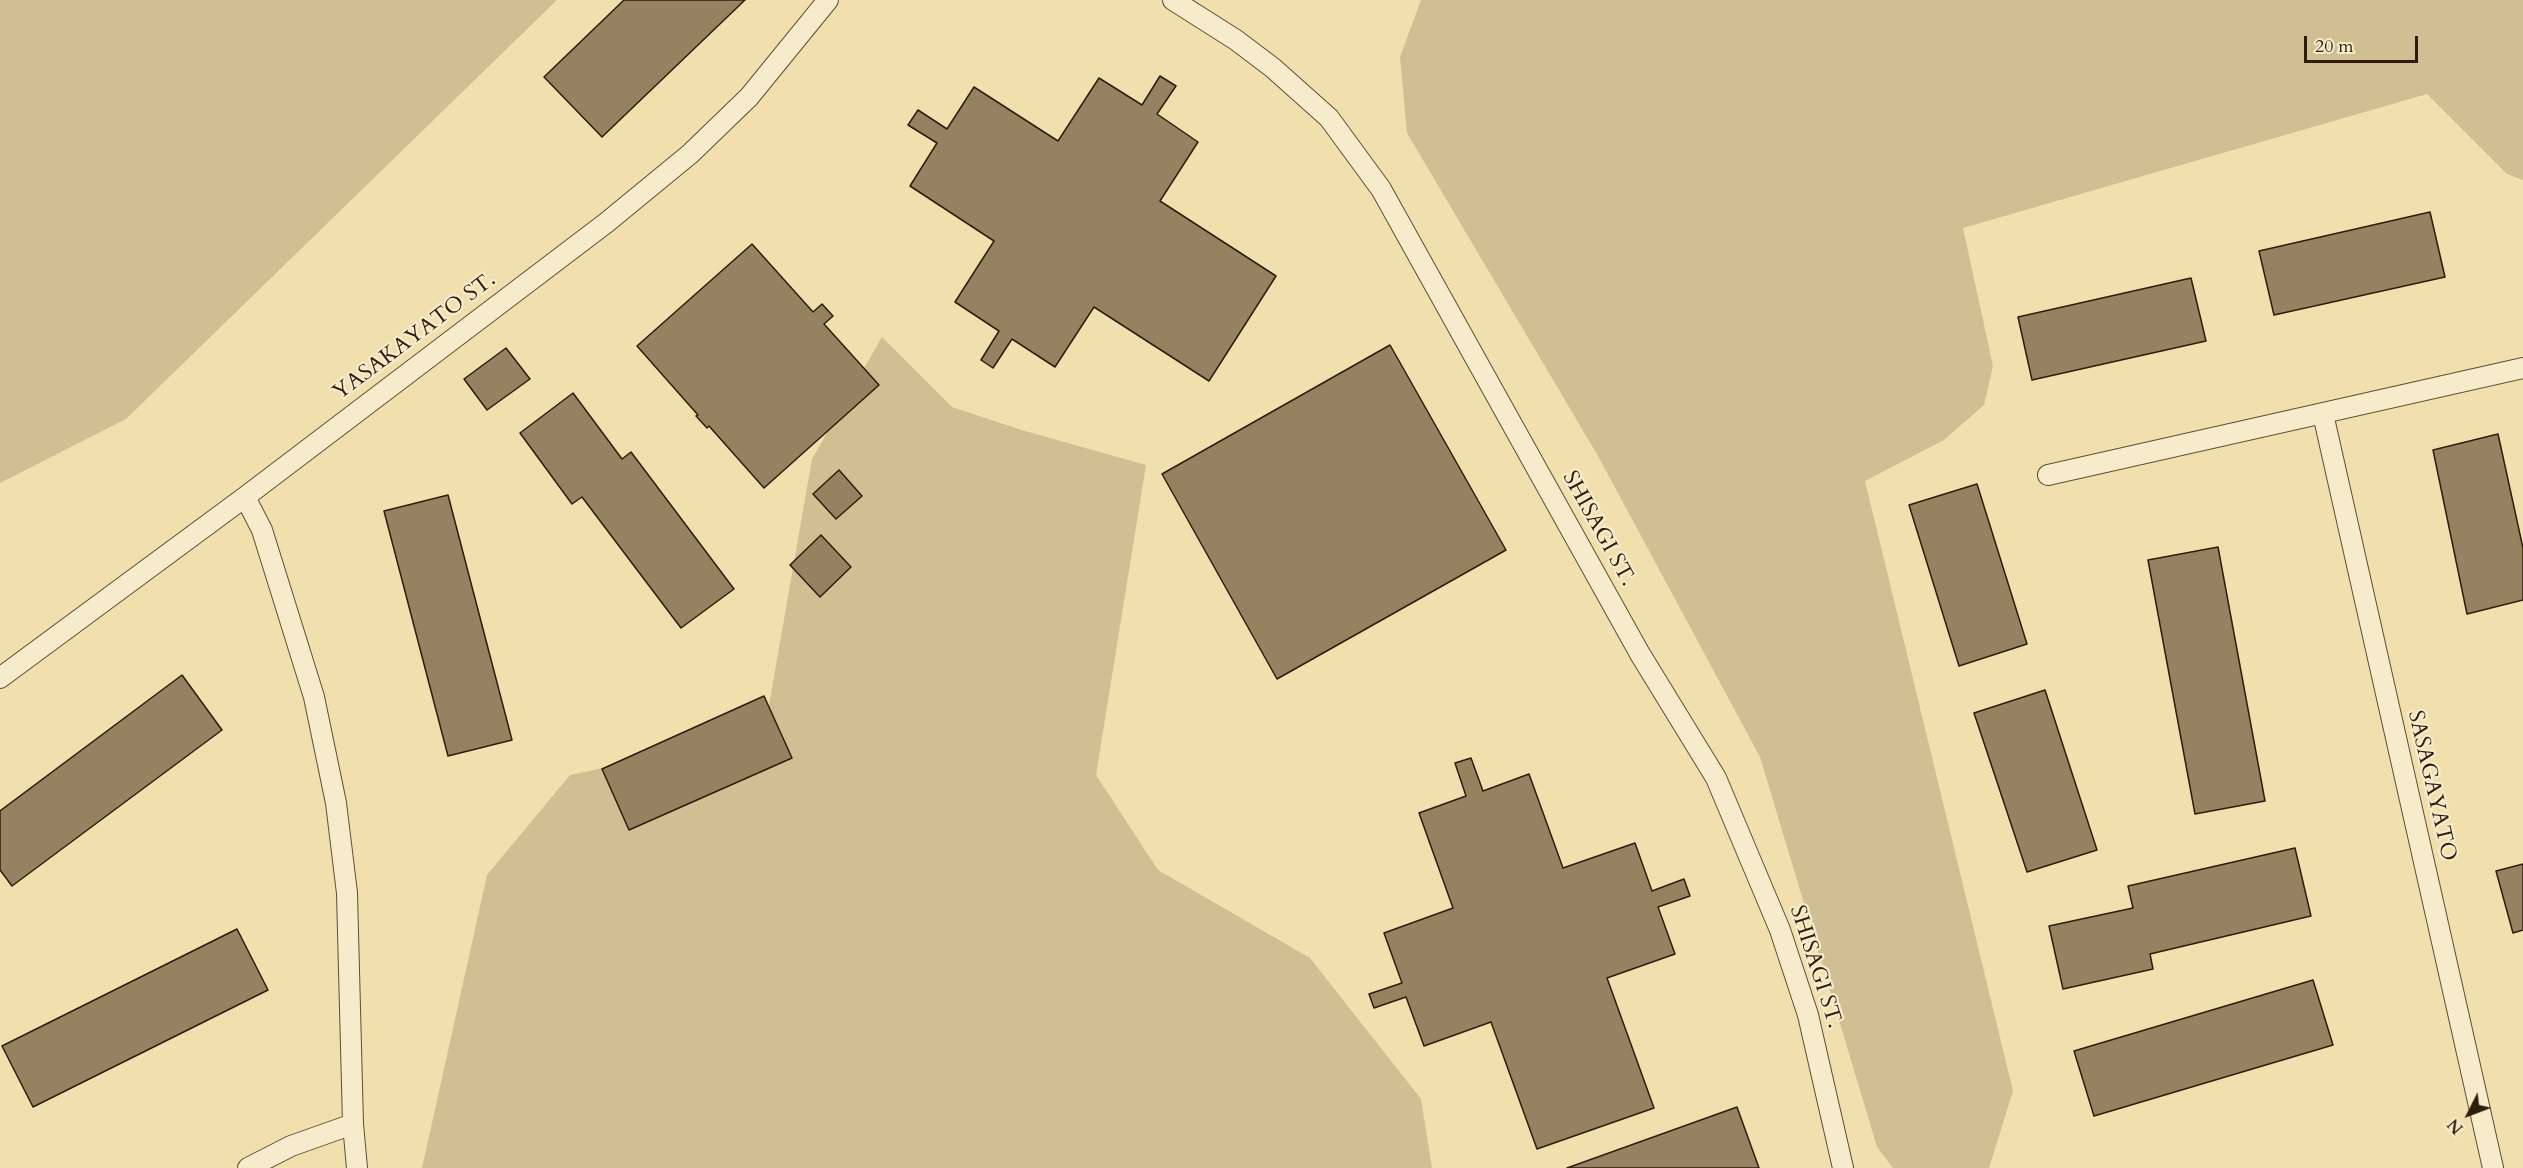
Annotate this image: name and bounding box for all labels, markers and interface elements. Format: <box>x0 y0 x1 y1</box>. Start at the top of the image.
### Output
scale bar <box>2307 24 2421 62</box>
text: 20 m <box>2315 34 2354 59</box>
street label: YASAKAYATO ST. <box>329 267 501 407</box>
street label: SHISAGI ST. <box>1556 467 1640 591</box>
street label: SASAGAYATO <box>2401 708 2461 864</box>
street label: SHISAGI ST. <box>1783 902 1847 1032</box>
north arrow <box>2439 1084 2499 1144</box>
text: N <box>2443 1114 2468 1139</box>

